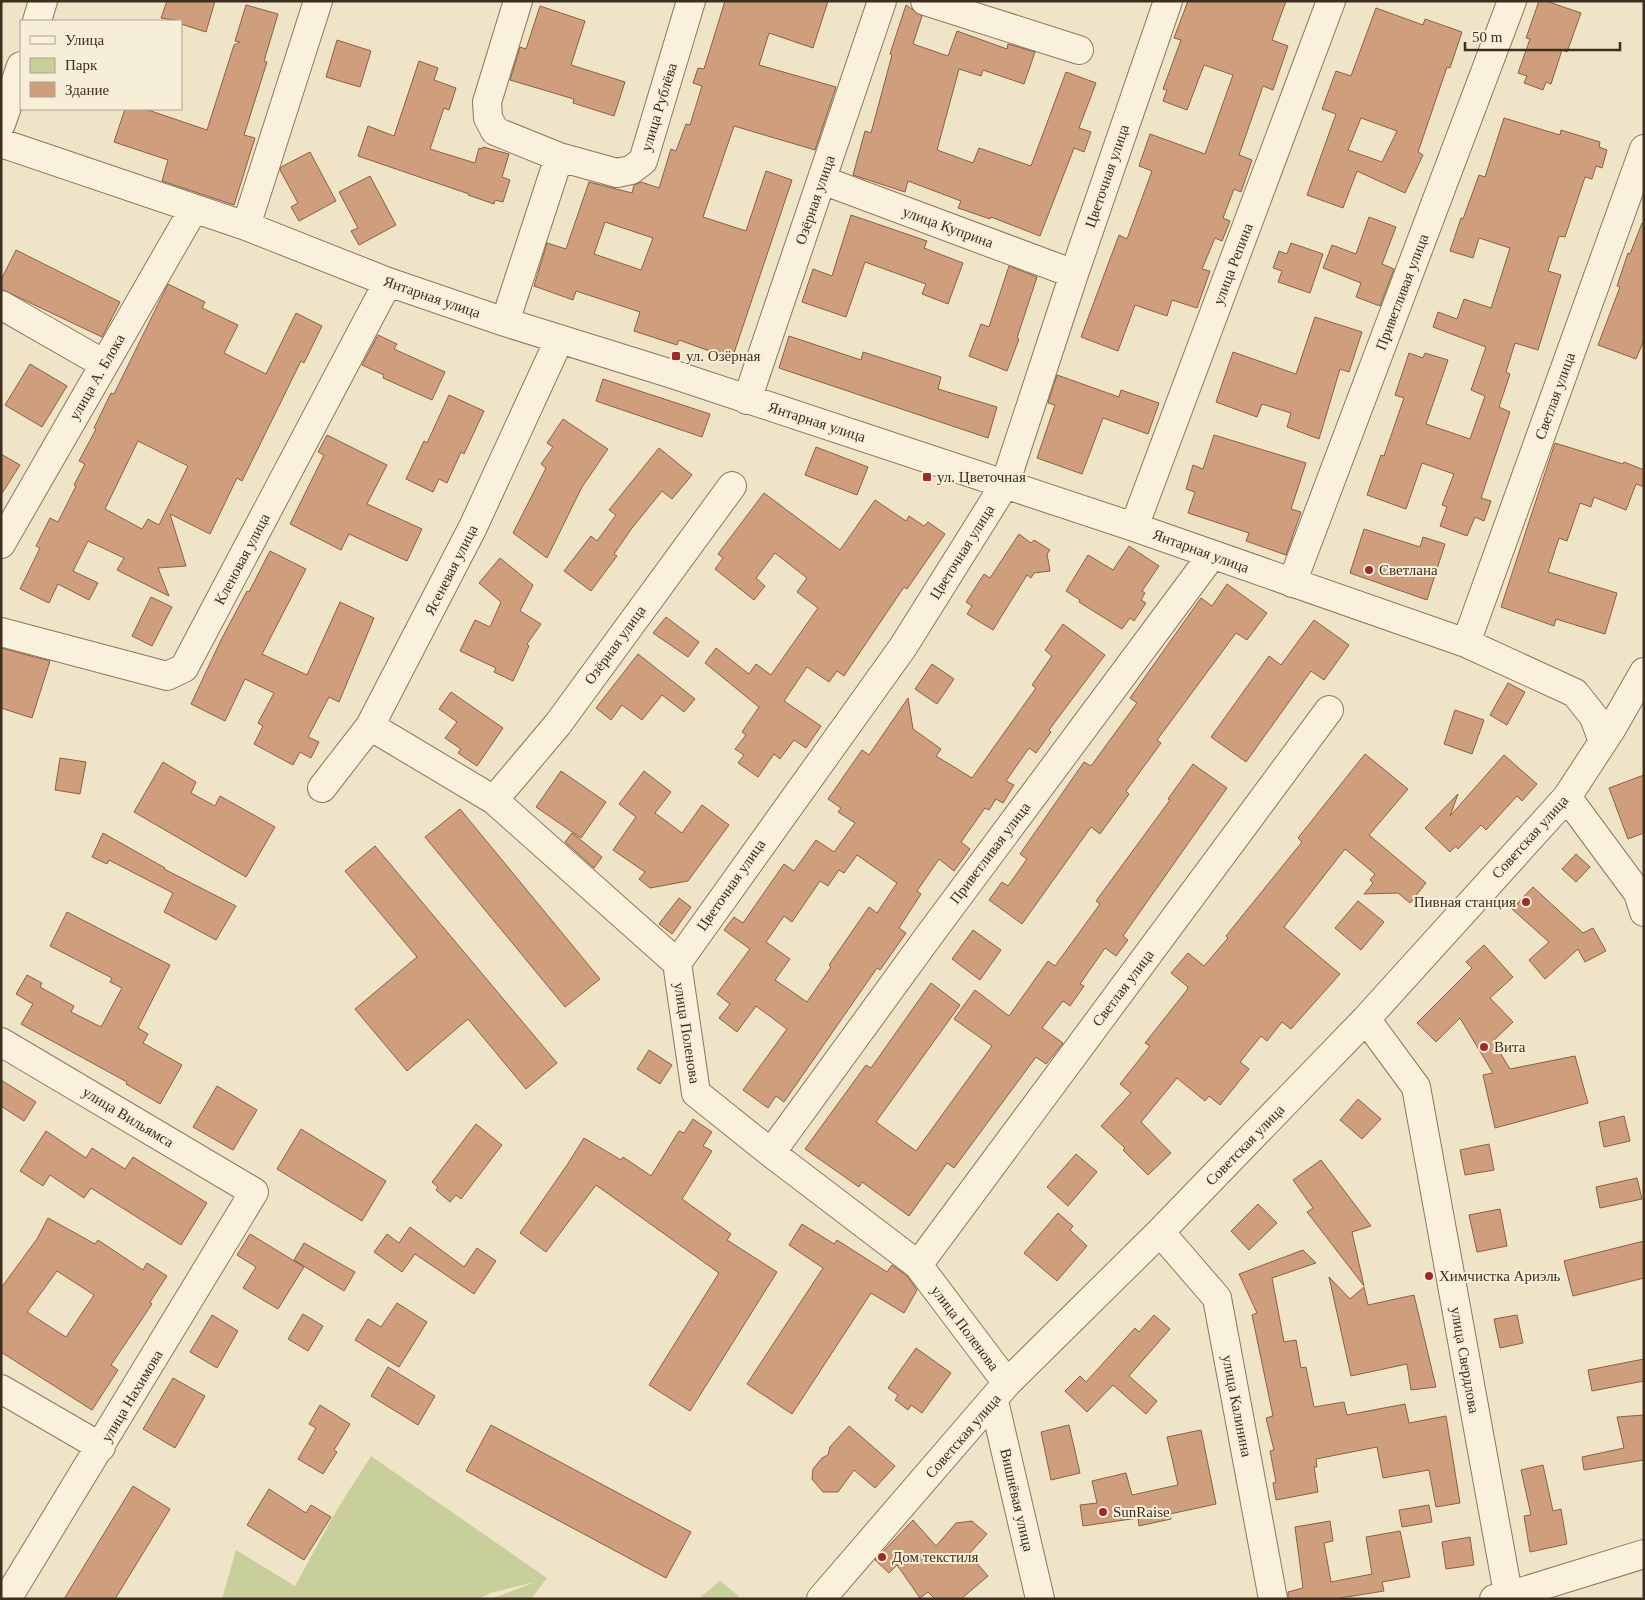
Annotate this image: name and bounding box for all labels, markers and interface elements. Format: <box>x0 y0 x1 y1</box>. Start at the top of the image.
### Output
legend <box>20 20 182 110</box>
scale bar <box>1465 20 1620 52</box>
text: 50 m <box>1472 29 1503 45</box>
text: Улица <box>65 32 104 48</box>
text: Парк <box>65 57 98 73</box>
street label: улица Рублёва <box>638 61 680 153</box>
text: Здание <box>65 82 109 98</box>
street label: Цветочная улица <box>1082 122 1132 230</box>
street label: Озёрная улица <box>792 153 838 247</box>
street label: улица Куприна <box>900 203 996 251</box>
street label: улица Репина <box>1210 221 1256 307</box>
street label: Приветливая улица <box>1373 231 1432 352</box>
street label: Янтарная улица <box>381 273 483 321</box>
street label: улица А. Блока <box>66 331 128 423</box>
place label: ул. Озёрная <box>686 348 760 364</box>
marker: ул. Озёрная <box>670 350 682 362</box>
street label: Светлая улица <box>1532 350 1578 442</box>
street label: Янтарная улица <box>766 399 868 445</box>
place label: ул. Цветочная <box>937 469 1026 485</box>
marker: ул. Цветочная <box>921 471 933 483</box>
street label: Цветочная улица <box>927 502 998 602</box>
street label: Кленовая улица <box>211 510 273 607</box>
street label: Ясеневая улица <box>421 522 481 618</box>
street label: Янтарная улица <box>1151 526 1252 576</box>
place label: Светлана <box>1379 562 1438 578</box>
marker: Светлана <box>1363 564 1375 576</box>
street label: Озёрная улица <box>581 602 649 687</box>
street label: Советская улица <box>1489 792 1572 882</box>
street label: Приветливая улица <box>947 799 1034 907</box>
street label: Цветочная улица <box>694 836 769 934</box>
place label: Пивная станция <box>1414 894 1516 910</box>
marker: Пивная станция <box>1520 896 1532 908</box>
street label: Светлая улица <box>1089 946 1157 1029</box>
street label: улица Поленова <box>671 981 703 1085</box>
place label: Вита <box>1494 1039 1526 1055</box>
marker: Вита <box>1478 1041 1490 1053</box>
street label: улица Вильямса <box>80 1084 177 1151</box>
street label: Советская улица <box>1202 1101 1288 1189</box>
place label: Химчистка Ариэль <box>1439 1268 1561 1284</box>
marker: Химчистка Ариэль <box>1423 1270 1435 1282</box>
street label: улица Поленова <box>928 1282 1002 1374</box>
street label: улица Свердлова <box>1448 1305 1482 1415</box>
street label: улица Нахимова <box>98 1347 166 1445</box>
street label: улица Калинина <box>1219 1354 1255 1459</box>
street label: Советская улица <box>922 1391 1004 1481</box>
street label: Вишнёвая улица <box>997 1447 1037 1554</box>
place label: SunRaise <box>1113 1504 1170 1520</box>
marker: SunRaise <box>1097 1506 1109 1518</box>
place label: Дом текстиля <box>892 1549 979 1565</box>
marker: Дом текстиля <box>876 1551 888 1563</box>

